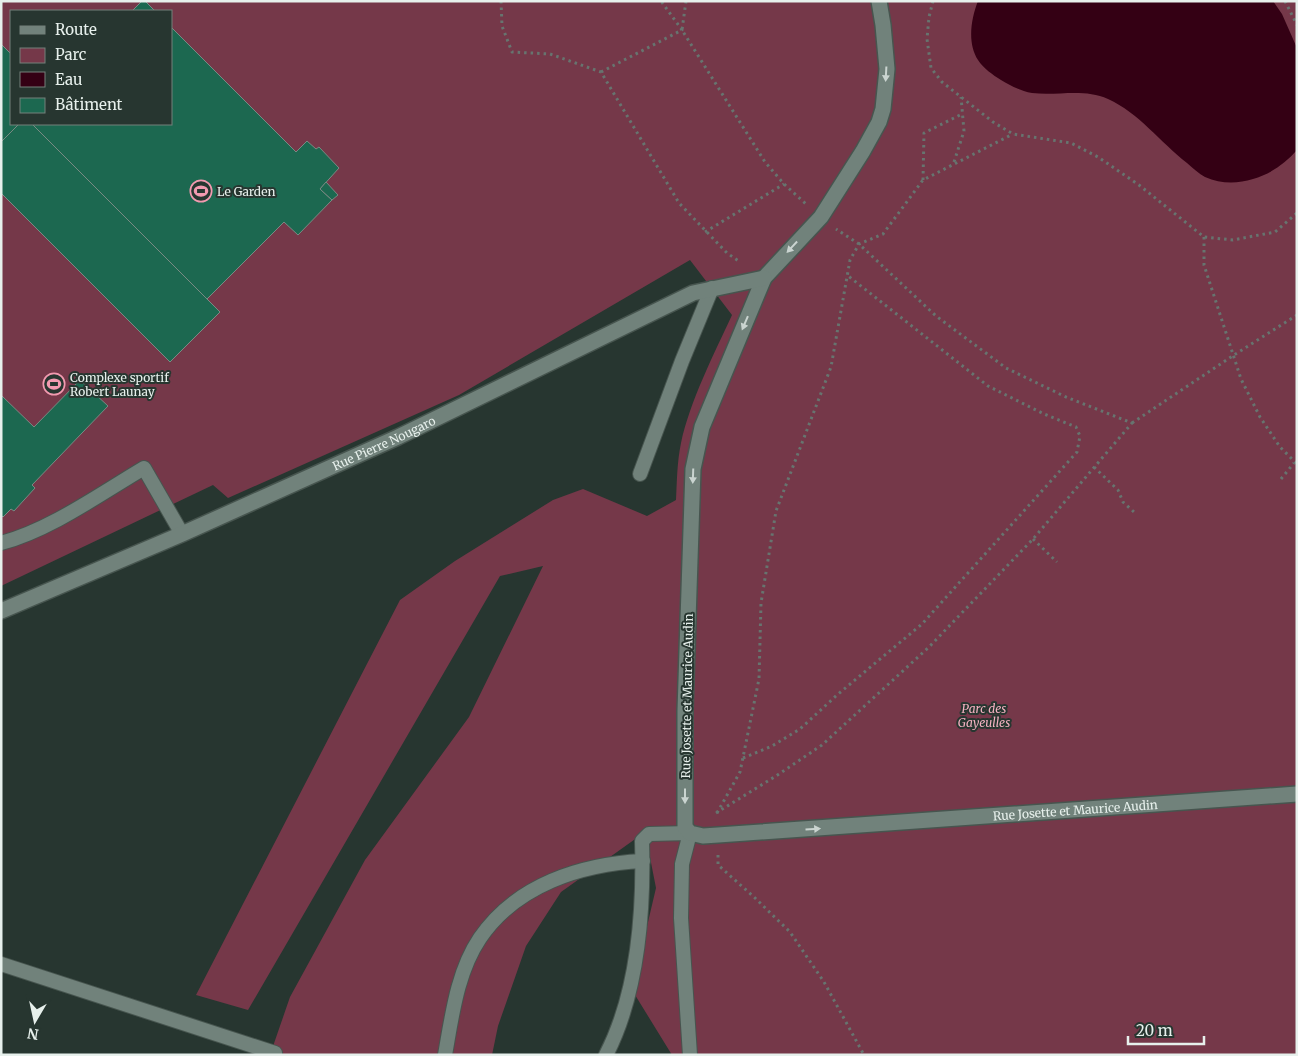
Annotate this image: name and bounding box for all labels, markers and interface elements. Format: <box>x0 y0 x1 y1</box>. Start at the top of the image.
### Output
legend <box>10 10 172 125</box>
text: Route <box>55 20 97 39</box>
text: Parc <box>55 45 87 64</box>
one-way arrow <box>882 66 890 82</box>
text: Eau <box>55 70 82 89</box>
text: Bâtiment <box>55 95 123 114</box>
sports icon: Le Garden <box>189 179 213 203</box>
place label: Le Garden <box>217 184 275 199</box>
one-way arrow <box>786 241 798 253</box>
one-way arrow <box>741 316 749 330</box>
place label: Complexe sportif Robert Launay <box>70 370 169 399</box>
sports icon: Complexe sportif Robert Launay <box>42 372 66 396</box>
street label: Rue Pierre Nougaro <box>330 413 438 473</box>
one-way arrow <box>689 468 697 484</box>
street label: Rue Josette et Maurice Audin <box>678 613 696 779</box>
park label: Parc des Gayeulles <box>958 701 1010 730</box>
one-way arrow <box>681 788 689 804</box>
street label: Rue Josette et Maurice Audin <box>992 796 1158 823</box>
one-way arrow <box>805 824 821 832</box>
north arrow <box>10 996 60 1046</box>
scale bar <box>1128 1014 1204 1046</box>
text: 20 m <box>1136 1021 1173 1040</box>
text: N <box>26 1024 40 1044</box>

